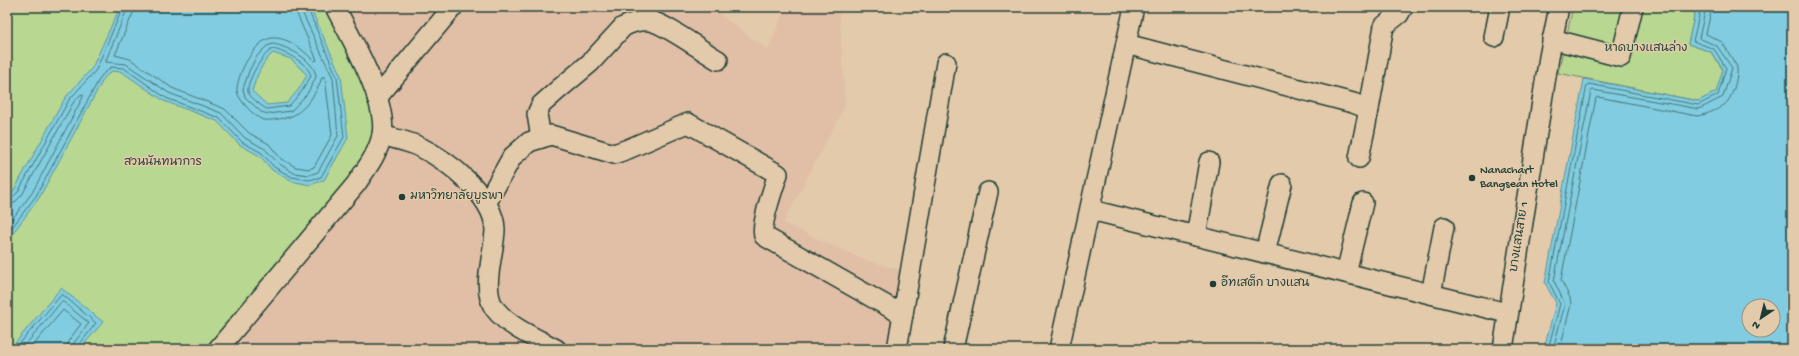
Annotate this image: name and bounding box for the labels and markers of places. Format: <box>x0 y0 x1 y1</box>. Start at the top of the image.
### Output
place label: Nanachart Bangsean Hotel <box>1479 164 1558 192</box>
marker: Nanachart Bangsean Hotel <box>1467 173 1477 183</box>
place label: มหาวิทยาลัยบูรพา <box>410 188 503 204</box>
marker: มหาวิทยาลัยบูรพา <box>397 192 407 202</box>
place label: อีทเสต็ก บางแสน <box>1221 274 1310 291</box>
marker: อีทเสต็ก บางแสน <box>1208 279 1218 289</box>

